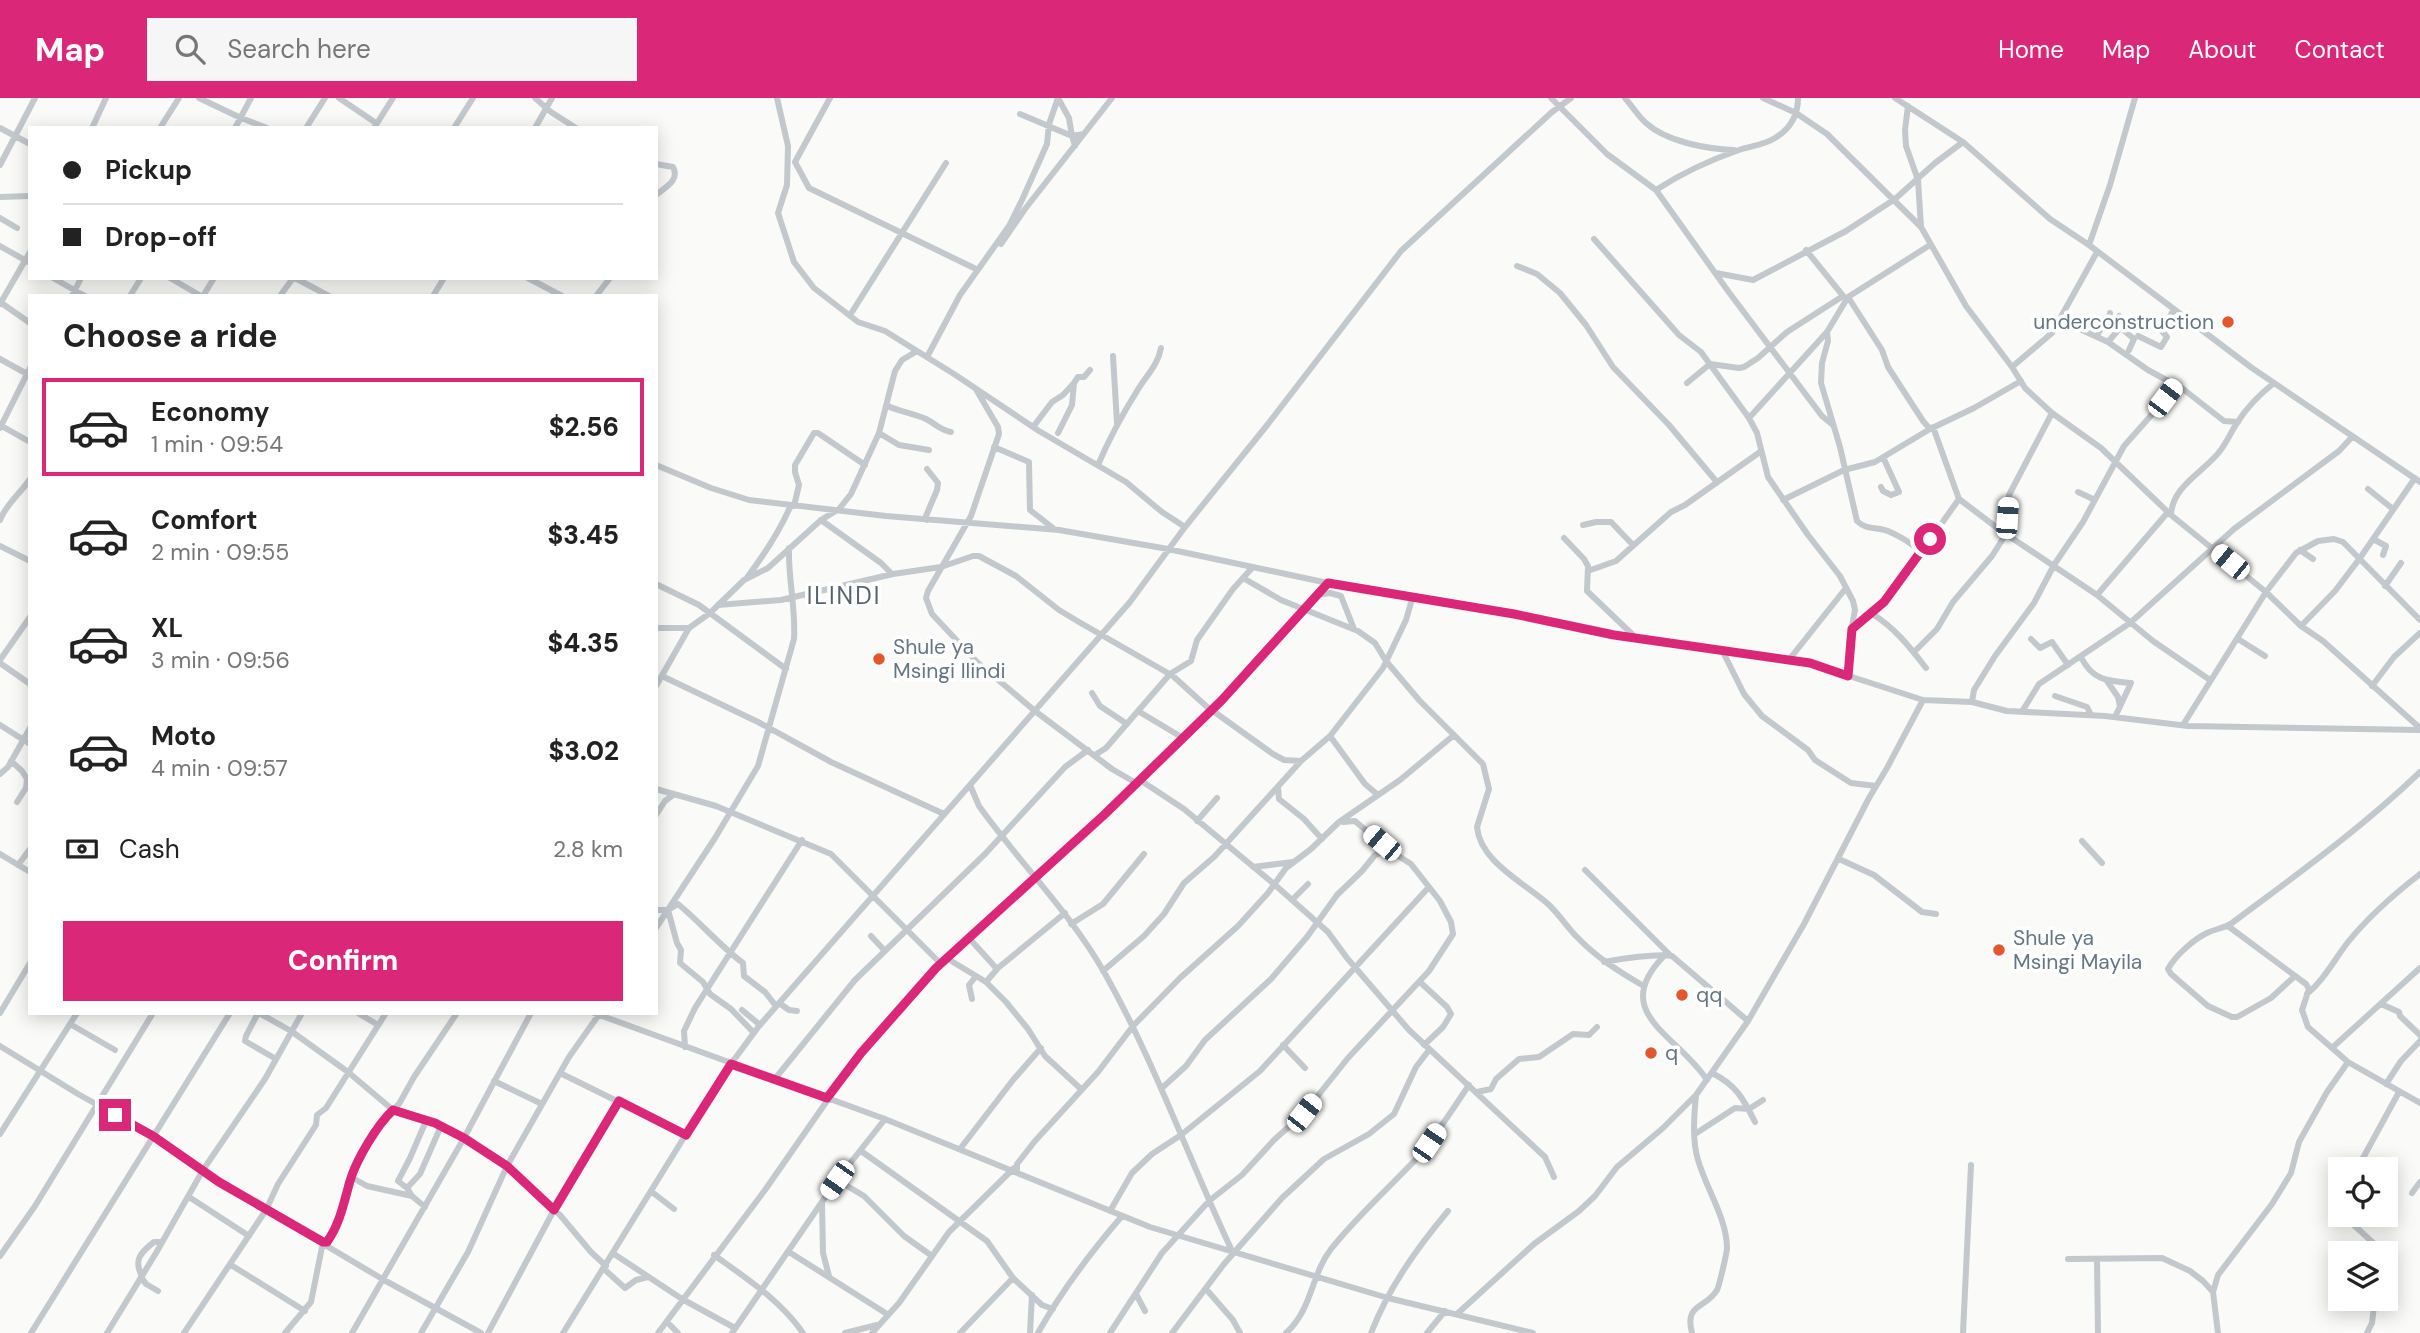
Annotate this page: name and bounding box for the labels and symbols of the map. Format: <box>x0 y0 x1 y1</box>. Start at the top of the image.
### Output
place label: underconstruction <box>2033 308 2214 336</box>
marker: underconstruction <box>2220 314 2236 330</box>
car <box>2144 375 2187 421</box>
car <box>1996 496 2019 540</box>
route start <box>1914 523 1946 555</box>
car <box>2208 541 2253 583</box>
district label: ILINDI <box>807 580 881 611</box>
place label: Shule ya Msingi Ilindi <box>893 633 1006 685</box>
marker: Shule ya Msingi Ilindi <box>871 651 887 667</box>
car <box>1360 821 1405 865</box>
place label: Shule ya Msingi Mayila <box>2013 924 2142 976</box>
marker: Shule ya Msingi Mayila <box>1991 942 2007 958</box>
place label: qq <box>1696 981 1722 1009</box>
marker: qq <box>1674 987 1690 1003</box>
place label: q <box>1665 1039 1678 1067</box>
marker: q <box>1643 1045 1659 1061</box>
car <box>1283 1090 1326 1136</box>
route end <box>99 1099 131 1131</box>
car <box>1409 1120 1450 1166</box>
car <box>817 1157 858 1203</box>

